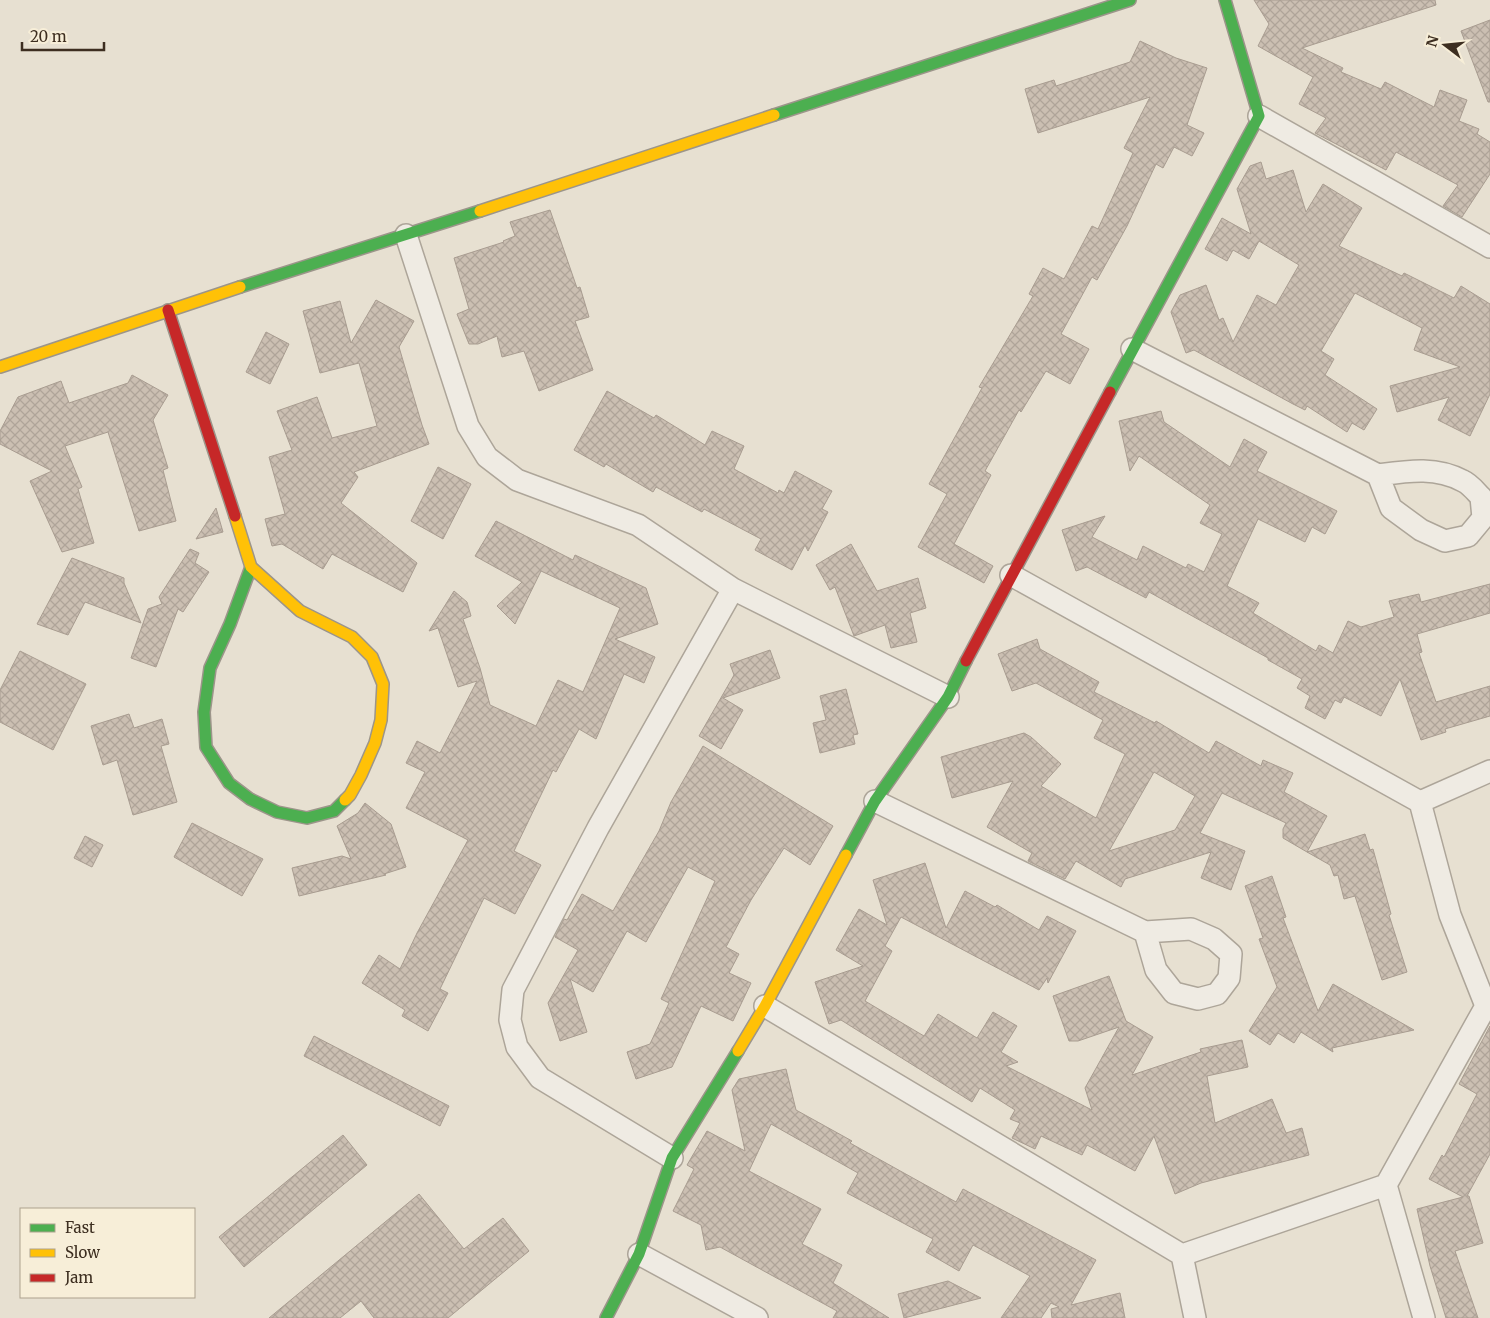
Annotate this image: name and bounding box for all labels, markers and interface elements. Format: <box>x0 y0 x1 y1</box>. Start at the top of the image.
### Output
scale bar <box>22 20 105 52</box>
north arrow <box>1420 20 1470 70</box>
text: 20 m <box>30 27 67 46</box>
text: N <box>1422 34 1443 49</box>
legend <box>20 1208 195 1298</box>
text: Fast <box>65 1218 95 1237</box>
text: Slow <box>65 1243 100 1262</box>
text: Jam <box>64 1268 93 1287</box>

